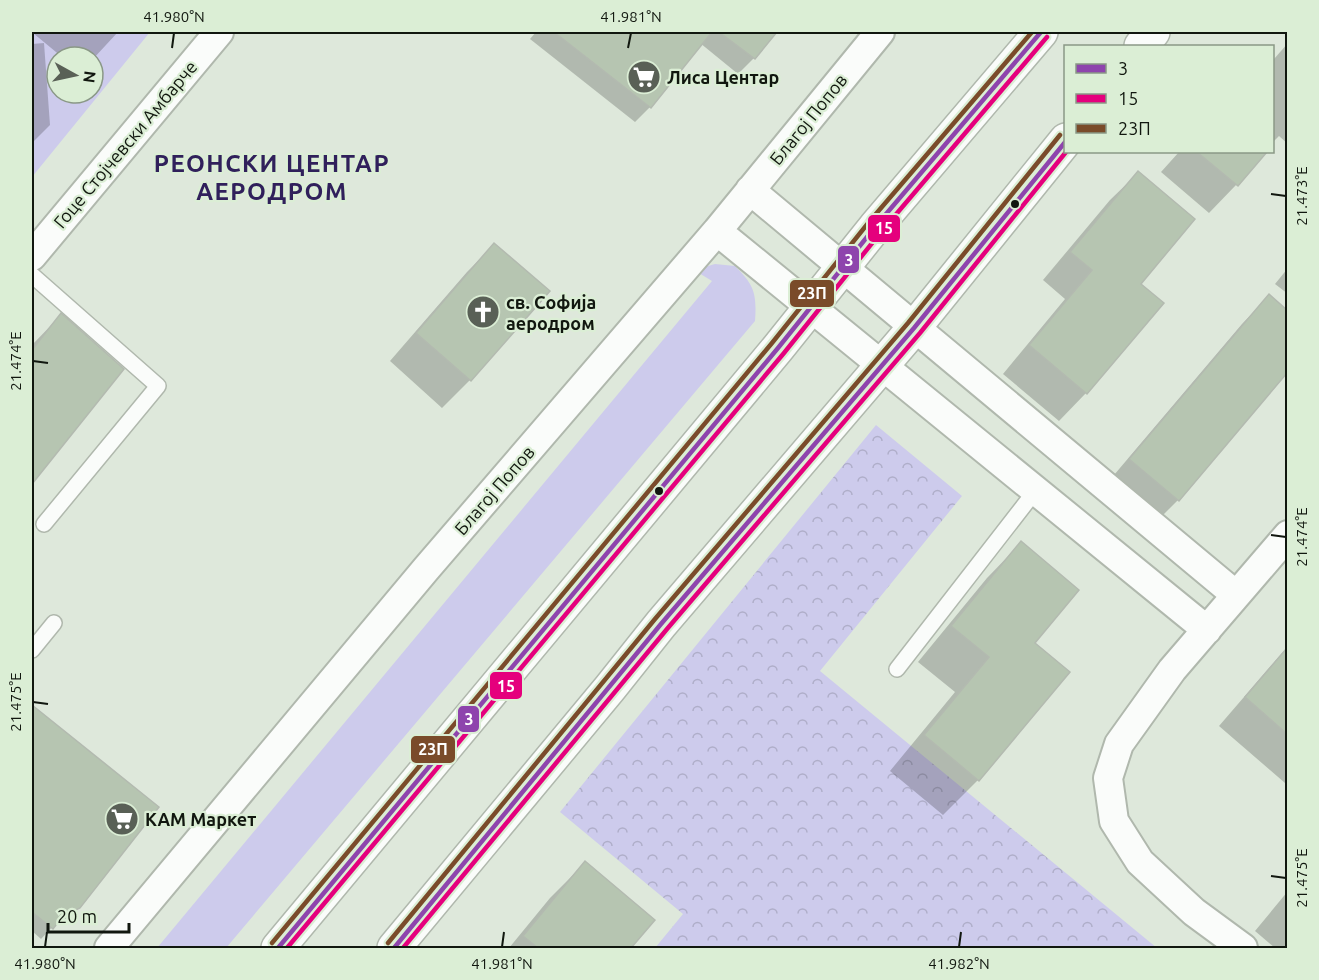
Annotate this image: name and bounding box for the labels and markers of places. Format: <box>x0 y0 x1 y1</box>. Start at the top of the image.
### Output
supermarket icon: Лиса Центар <box>626 59 662 95</box>
place label: Лиса Центар <box>667 67 779 87</box>
unlabelled marker <box>1009 198 1021 210</box>
place label: св. Софија аеродром <box>506 292 596 333</box>
church icon: св. Софија аеродром <box>465 294 501 330</box>
unlabelled marker <box>653 485 665 497</box>
supermarket icon: КАМ Маркет <box>104 801 140 837</box>
place label: КАМ Маркет <box>145 809 256 829</box>

